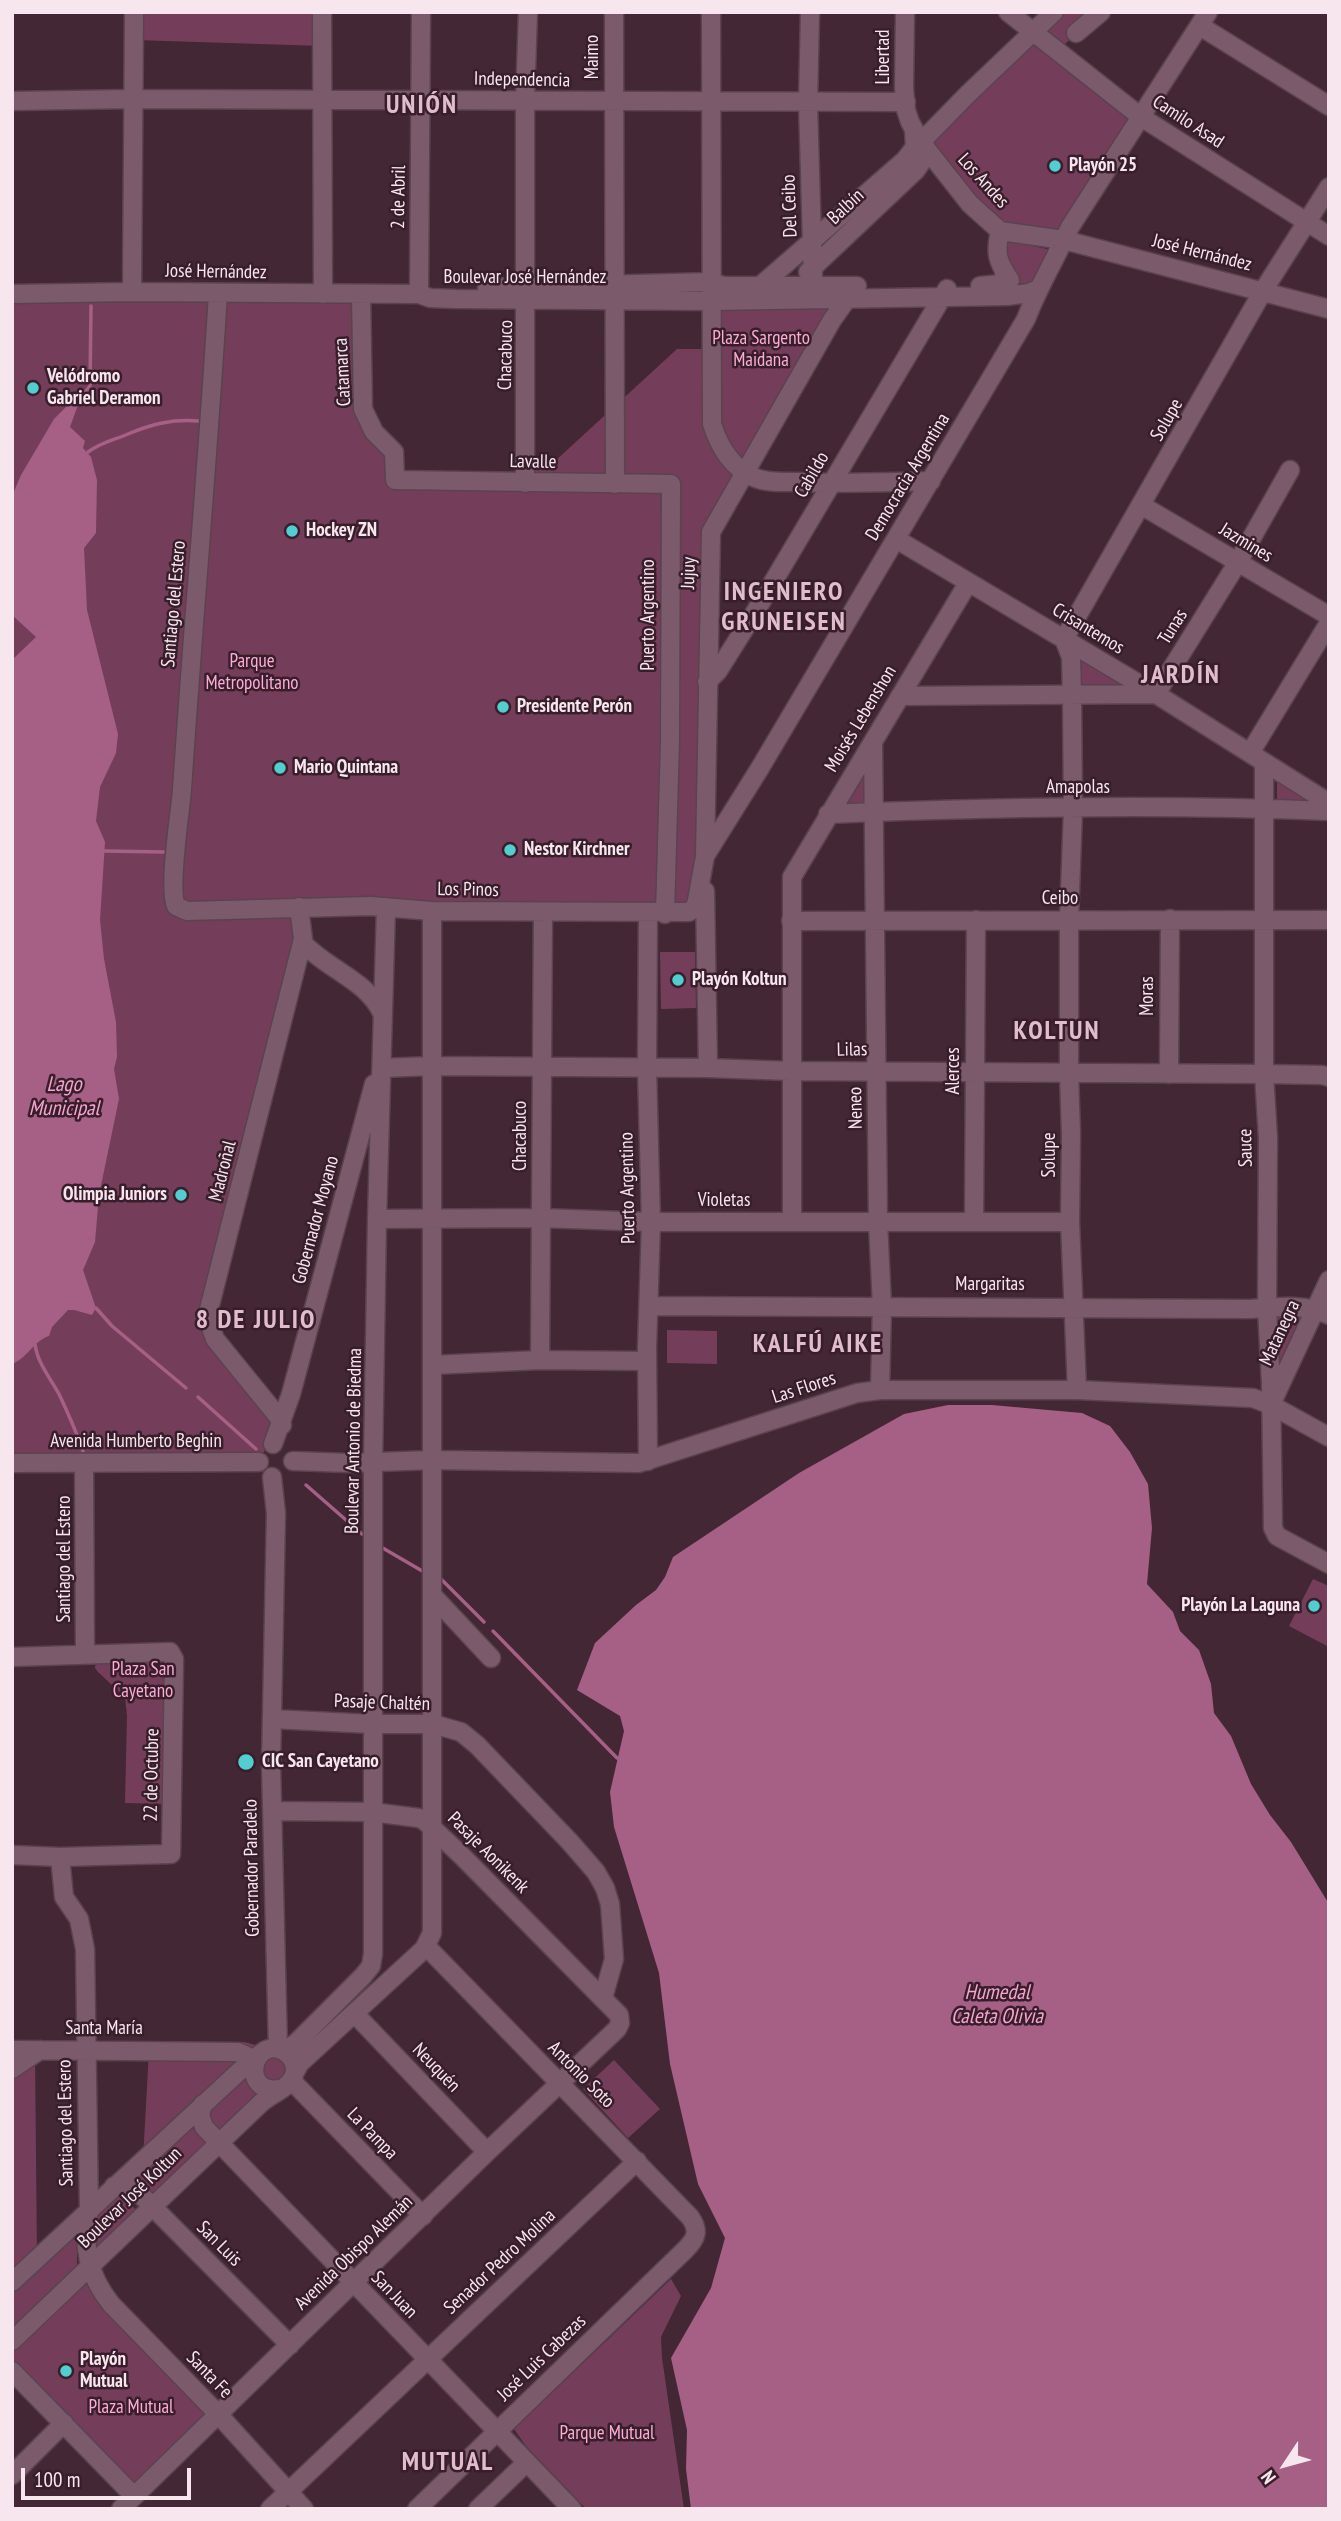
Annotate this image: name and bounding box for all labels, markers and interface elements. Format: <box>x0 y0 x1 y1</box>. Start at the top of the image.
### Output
street label: Libertad <box>873 30 895 84</box>
street label: Maimo <box>582 35 604 79</box>
street label: Independencia <box>474 68 570 92</box>
district label: UNIÓN <box>387 90 457 122</box>
street label: Camilo Asad <box>1148 91 1228 153</box>
street label: Los Andes <box>953 149 1013 213</box>
place label: Playón 25 <box>1069 155 1137 177</box>
marker: Playón 25 <box>1047 158 1063 174</box>
street label: 2 de Abril <box>387 165 411 229</box>
street label: Del Ceibo <box>778 174 802 238</box>
street label: Balbín <box>823 184 869 230</box>
street label: José Hernández <box>1150 230 1254 276</box>
street label: José Hernández <box>165 260 267 284</box>
street label: Boulevar José Hernández <box>444 267 606 289</box>
street label: Chacabuco <box>494 320 518 390</box>
park label: Plaza Sargento Maidana <box>712 328 810 372</box>
street label: Catamarca <box>330 337 356 407</box>
place label: Velódromo Gabriel Deramon <box>47 366 161 410</box>
marker: Velódromo Gabriel Deramon <box>25 380 41 396</box>
street label: Solupe <box>1146 395 1188 445</box>
street label: Democracia Argentina <box>861 409 955 545</box>
street label: Cabildo <box>790 448 834 502</box>
street label: Lavalle <box>509 450 557 474</box>
street label: Jazmines <box>1215 518 1277 568</box>
place label: Hockey ZN <box>306 520 377 542</box>
marker: Hockey ZN <box>284 523 300 539</box>
street label: Santiago del Estero <box>157 540 191 668</box>
street label: Jujuy <box>677 556 701 590</box>
street label: Puerto Argentino <box>638 559 660 671</box>
district label: INGENIERO GRUNEISEN <box>722 577 846 638</box>
street label: Crisantemos <box>1048 599 1128 659</box>
street label: Tunas <box>1153 605 1193 649</box>
park label: Parque Metropolitano <box>206 651 298 695</box>
district label: JARDÍN <box>1142 660 1220 692</box>
street label: Moisés Lebenshon <box>820 662 902 776</box>
place label: Presidente Perón <box>517 696 632 718</box>
marker: Presidente Perón <box>495 699 511 715</box>
place label: Mario Quintana <box>294 757 398 779</box>
marker: Mario Quintana <box>272 760 288 776</box>
street label: Amapolas <box>1046 777 1110 799</box>
place label: Nestor Kirchner <box>524 839 630 861</box>
marker: Nestor Kirchner <box>502 842 518 858</box>
street label: Los Pinos <box>437 878 499 902</box>
street label: Ceibo <box>1042 888 1078 910</box>
place label: Playón Koltun <box>692 969 787 991</box>
marker: Playón Koltun <box>670 972 686 988</box>
street label: Moras <box>1137 976 1159 1016</box>
district label: KOLTUN <box>1014 1016 1100 1048</box>
street label: Lilas <box>837 1038 867 1062</box>
street label: Alerces <box>943 1047 965 1095</box>
water label: Lago Municipal <box>29 1072 99 1122</box>
street label: Neneo <box>844 1087 868 1129</box>
street label: Chacabuco <box>510 1101 532 1171</box>
street label: Sauce <box>1234 1129 1258 1167</box>
street label: Puerto Argentino <box>616 1132 640 1244</box>
street label: Solupe <box>1039 1132 1061 1178</box>
street label: Madroñal <box>204 1138 242 1204</box>
street label: Gobernador Moyano <box>288 1153 344 1287</box>
place label: Olimpia Juniors <box>63 1184 167 1206</box>
marker: Olimpia Juniors <box>173 1187 189 1203</box>
street label: Violetas <box>698 1190 750 1212</box>
street label: Margaritas <box>955 1274 1025 1296</box>
street label: Matanegra <box>1255 1297 1305 1369</box>
district label: 8 DE JULIO <box>197 1305 315 1337</box>
district label: KALFÚ AIKE <box>754 1329 882 1361</box>
street label: Boulevar Antonio de Biedma <box>341 1348 367 1534</box>
street label: Las Flores <box>769 1367 839 1409</box>
street label: Avenida Humberto Beghin <box>50 1431 222 1453</box>
street label: Santiago del Estero <box>54 1496 76 1622</box>
place label: Playón La Laguna <box>1181 1595 1300 1617</box>
marker: Playón La Laguna <box>1306 1598 1322 1614</box>
park label: Plaza San Cayetano <box>111 1659 175 1703</box>
street label: Pasaje Chaltén <box>334 1690 430 1716</box>
street label: 22 de Octubre <box>140 1728 164 1822</box>
place label: CIC San Cayetano <box>262 1751 379 1773</box>
marker: CIC San Cayetano <box>236 1752 256 1772</box>
street label: Gobernador Paradelo <box>239 1799 265 1937</box>
street label: Pasaje Aonikenk <box>443 1808 533 1898</box>
water label: Humedal Caleta Olivia <box>951 1980 1043 2030</box>
street label: Santa María <box>65 2018 143 2040</box>
street label: Antonio Soto <box>543 2037 619 2113</box>
street label: Neuquén <box>407 2039 465 2097</box>
street label: Santiago del Estero <box>53 2059 79 2187</box>
street label: La Pampa <box>342 2103 402 2165</box>
street label: Boulevar José Koltun <box>73 2143 187 2253</box>
street label: Avenida Obispo Alemán <box>290 2191 418 2315</box>
street label: Senador Pedro Molina <box>440 2205 560 2319</box>
street label: San Luis <box>192 2217 246 2271</box>
street label: San Juan <box>366 2267 422 2323</box>
street label: José Luis Cabezas <box>493 2310 591 2406</box>
street label: Santa Fe <box>181 2347 237 2403</box>
place label: Playón Mutual <box>80 2349 128 2393</box>
marker: Playón Mutual <box>58 2363 74 2379</box>
park label: Plaza Mutual <box>89 2397 173 2419</box>
park label: Parque Mutual <box>559 2423 655 2445</box>
north arrow <box>1250 2430 1320 2500</box>
district label: MUTUAL <box>403 2447 493 2479</box>
scale bar <box>24 2454 194 2498</box>
text: 100 m <box>34 2466 80 2493</box>
text: N <box>1255 2466 1281 2489</box>

